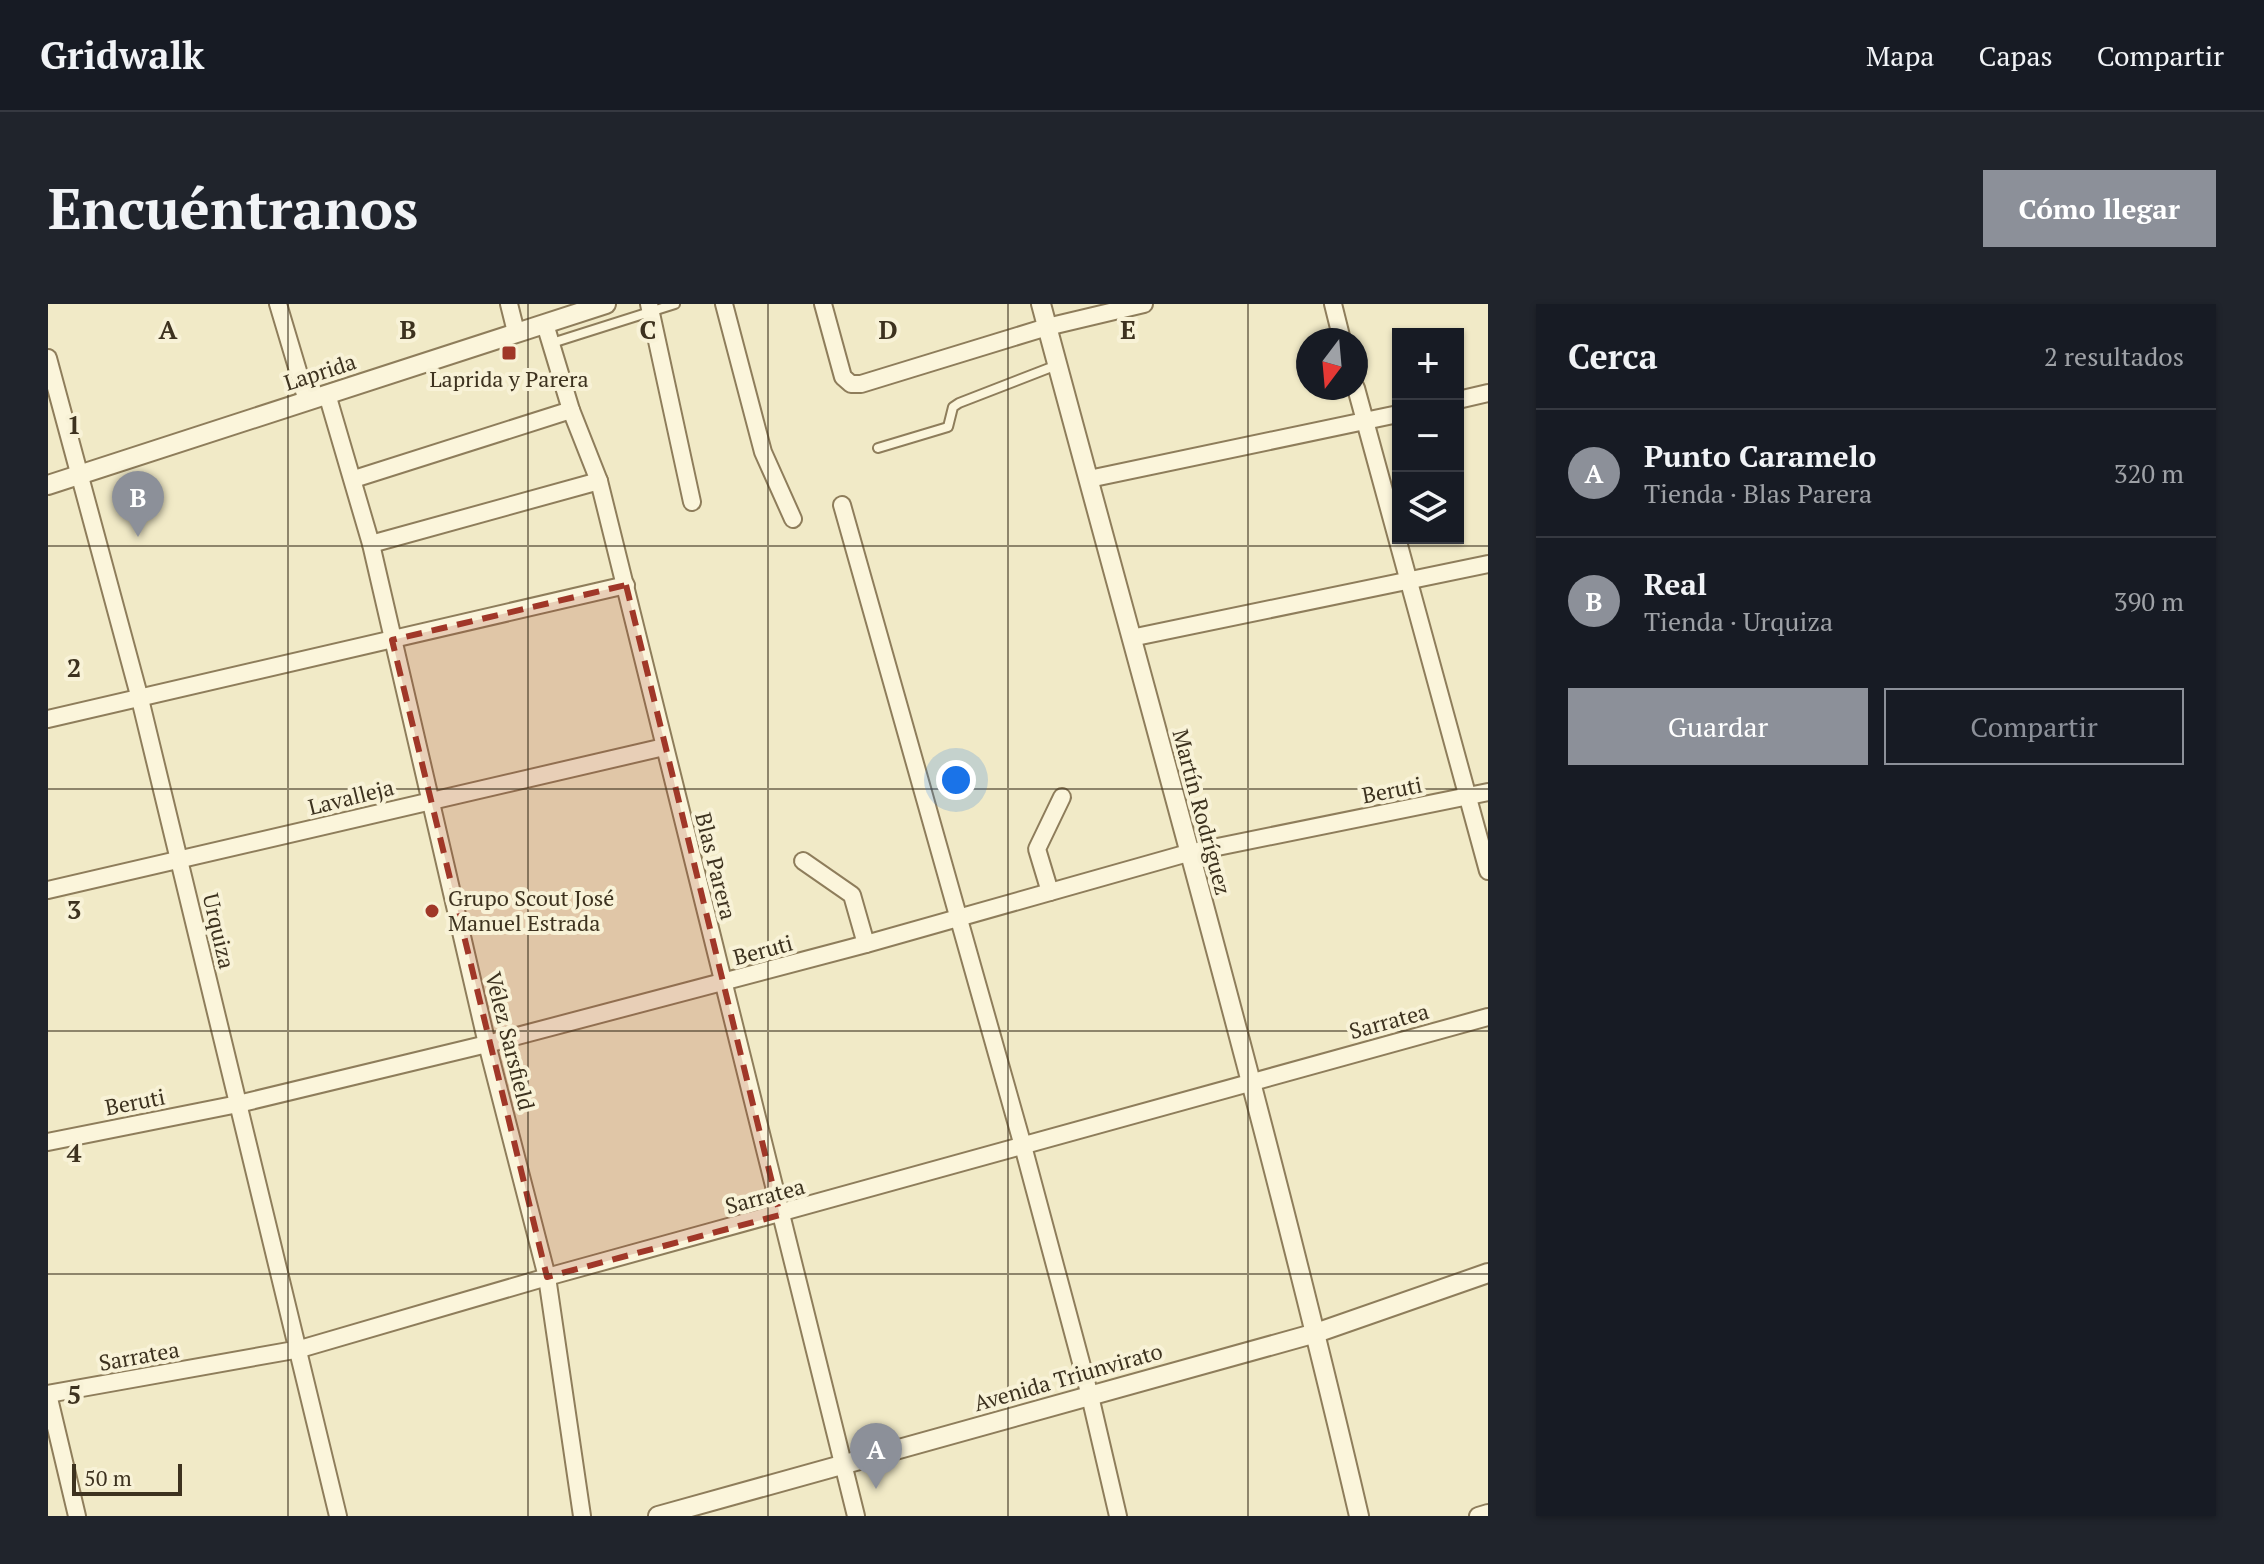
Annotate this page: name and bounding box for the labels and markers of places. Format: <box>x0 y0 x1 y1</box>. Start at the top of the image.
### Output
marker: Laprida y Parera <box>500 344 518 362</box>
place label: Laprida y Parera <box>429 364 589 393</box>
pin: B <box>112 471 164 537</box>
place label: Grupo Scout José Manuel Estrada <box>448 883 614 937</box>
marker: Grupo Scout José Manuel Estrada <box>423 902 441 920</box>
pin: A <box>850 1423 902 1489</box>

